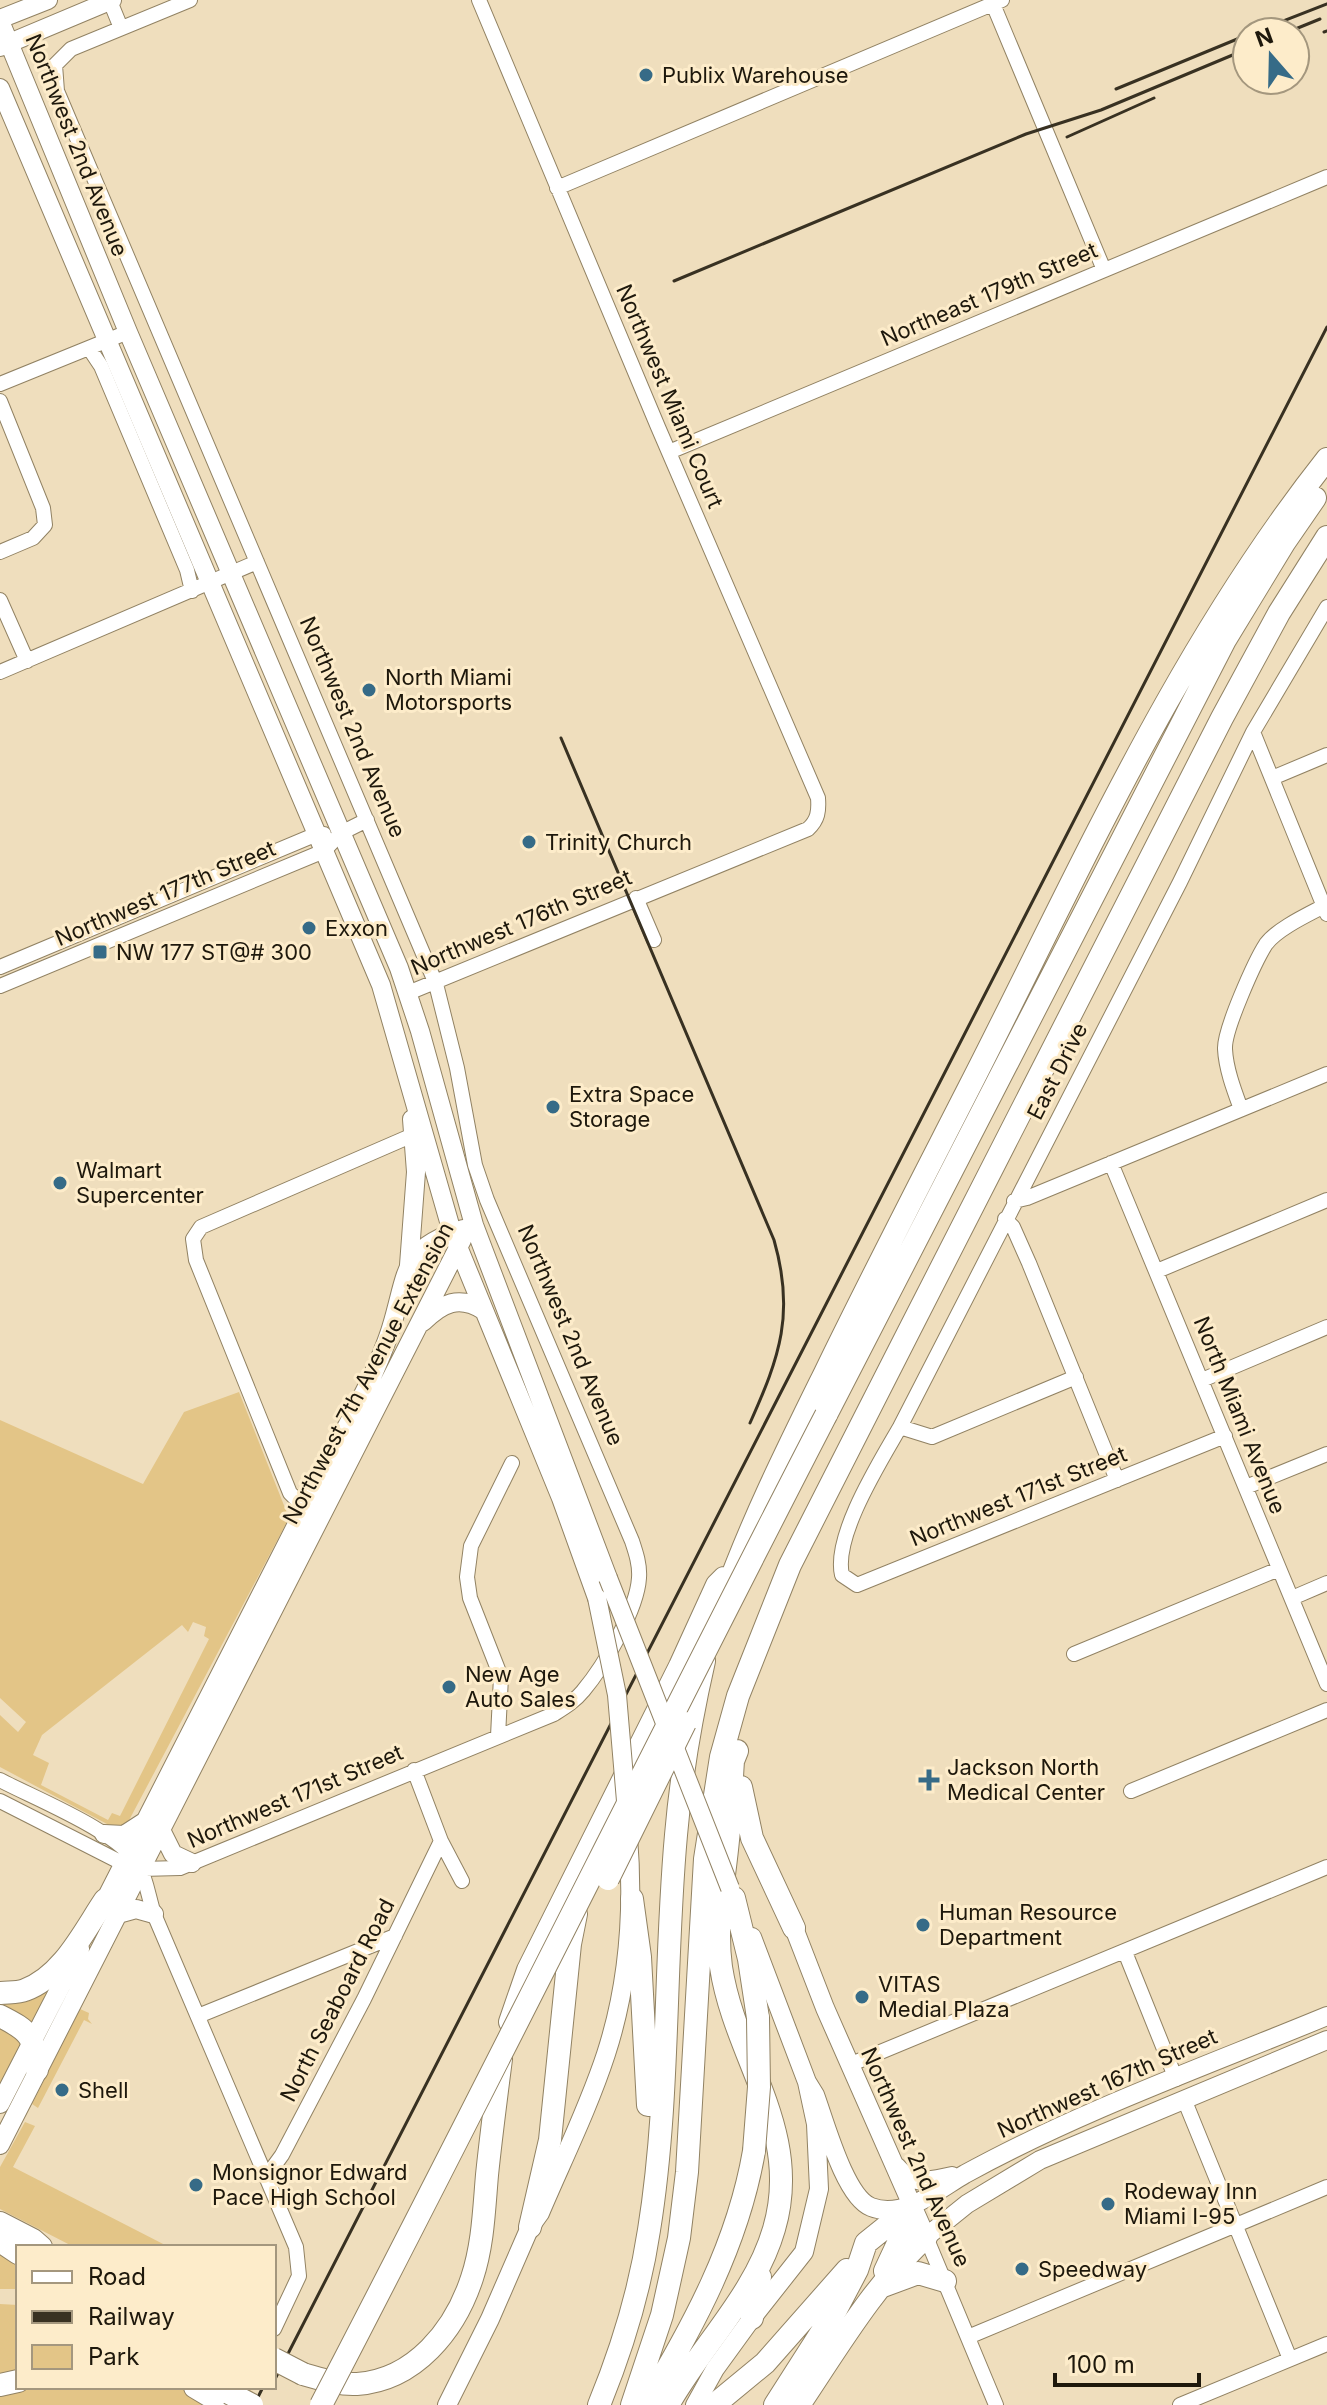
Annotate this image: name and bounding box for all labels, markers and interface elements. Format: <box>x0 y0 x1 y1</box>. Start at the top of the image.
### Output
north arrow <box>1231 16 1311 96</box>
text: N <box>1252 22 1276 52</box>
street label: Northwest 2nd Avenue <box>20 30 134 260</box>
place label: Publix Warehouse <box>662 62 849 88</box>
marker: Publix Warehouse <box>637 66 655 84</box>
street label: Northeast 179th Street <box>877 237 1101 351</box>
street label: Northwest Miami Court <box>611 280 729 512</box>
street label: Northwest 2nd Avenue <box>295 613 411 841</box>
place label: North Miami Motorsports <box>385 664 512 715</box>
marker: North Miami Motorsports <box>360 681 378 699</box>
place label: Trinity Church <box>545 829 692 855</box>
marker: Trinity Church <box>520 833 538 851</box>
street label: Northwest 177th Street <box>51 835 279 951</box>
street label: Northwest 176th Street <box>407 864 635 980</box>
place label: Exxon <box>325 915 388 941</box>
marker: Exxon <box>300 919 318 937</box>
place label: NW 177 ST@# 300 <box>116 939 312 965</box>
marker: NW 177 ST@# 300 <box>91 943 109 961</box>
street label: East Drive <box>1022 1018 1092 1124</box>
place label: Extra Space Storage <box>569 1081 694 1132</box>
marker: Extra Space Storage <box>544 1098 562 1116</box>
place label: Walmart Supercenter <box>76 1157 204 1208</box>
marker: Walmart Supercenter <box>51 1174 69 1192</box>
street label: Northwest 7th Avenue Extension <box>277 1218 459 1528</box>
street label: Northwest 2nd Avenue <box>513 1221 629 1449</box>
street label: North Miami Avenue <box>1189 1313 1291 1517</box>
street label: Northwest 171st Street <box>906 1441 1130 1551</box>
place label: New Age Auto Sales <box>465 1661 576 1712</box>
marker: New Age Auto Sales <box>440 1678 458 1696</box>
street label: Northwest 171st Street <box>183 1739 407 1853</box>
place label: Jackson North Medical Center <box>947 1754 1105 1805</box>
marker: Jackson North Medical Center <box>918 1769 940 1791</box>
street label: North Seaboard Road <box>275 1894 399 2106</box>
place label: Human Resource Department <box>939 1899 1117 1950</box>
marker: Human Resource Department <box>914 1916 932 1934</box>
place label: VITAS Medial Plaza <box>878 1971 1010 2022</box>
marker: VITAS Medial Plaza <box>853 1988 871 2006</box>
street label: Northwest 167th Street <box>993 2023 1221 2143</box>
street label: Northwest 2nd Avenue <box>856 2043 976 2271</box>
place label: Shell <box>78 2077 129 2103</box>
marker: Shell <box>53 2081 71 2099</box>
place label: Monsignor Edward Pace High School <box>212 2159 408 2210</box>
marker: Monsignor Edward Pace High School <box>187 2176 205 2194</box>
place label: Rodeway Inn Miami I-95 <box>1124 2178 1257 2229</box>
marker: Rodeway Inn Miami I-95 <box>1099 2195 1117 2213</box>
legend <box>16 2245 276 2389</box>
place label: Speedway <box>1038 2256 1147 2282</box>
marker: Speedway <box>1013 2260 1031 2278</box>
text: Road <box>88 2262 146 2291</box>
text: Railway <box>88 2302 175 2331</box>
scale bar <box>1055 2337 1199 2387</box>
text: Park <box>88 2342 139 2371</box>
text: 100 m <box>1067 2350 1135 2379</box>

